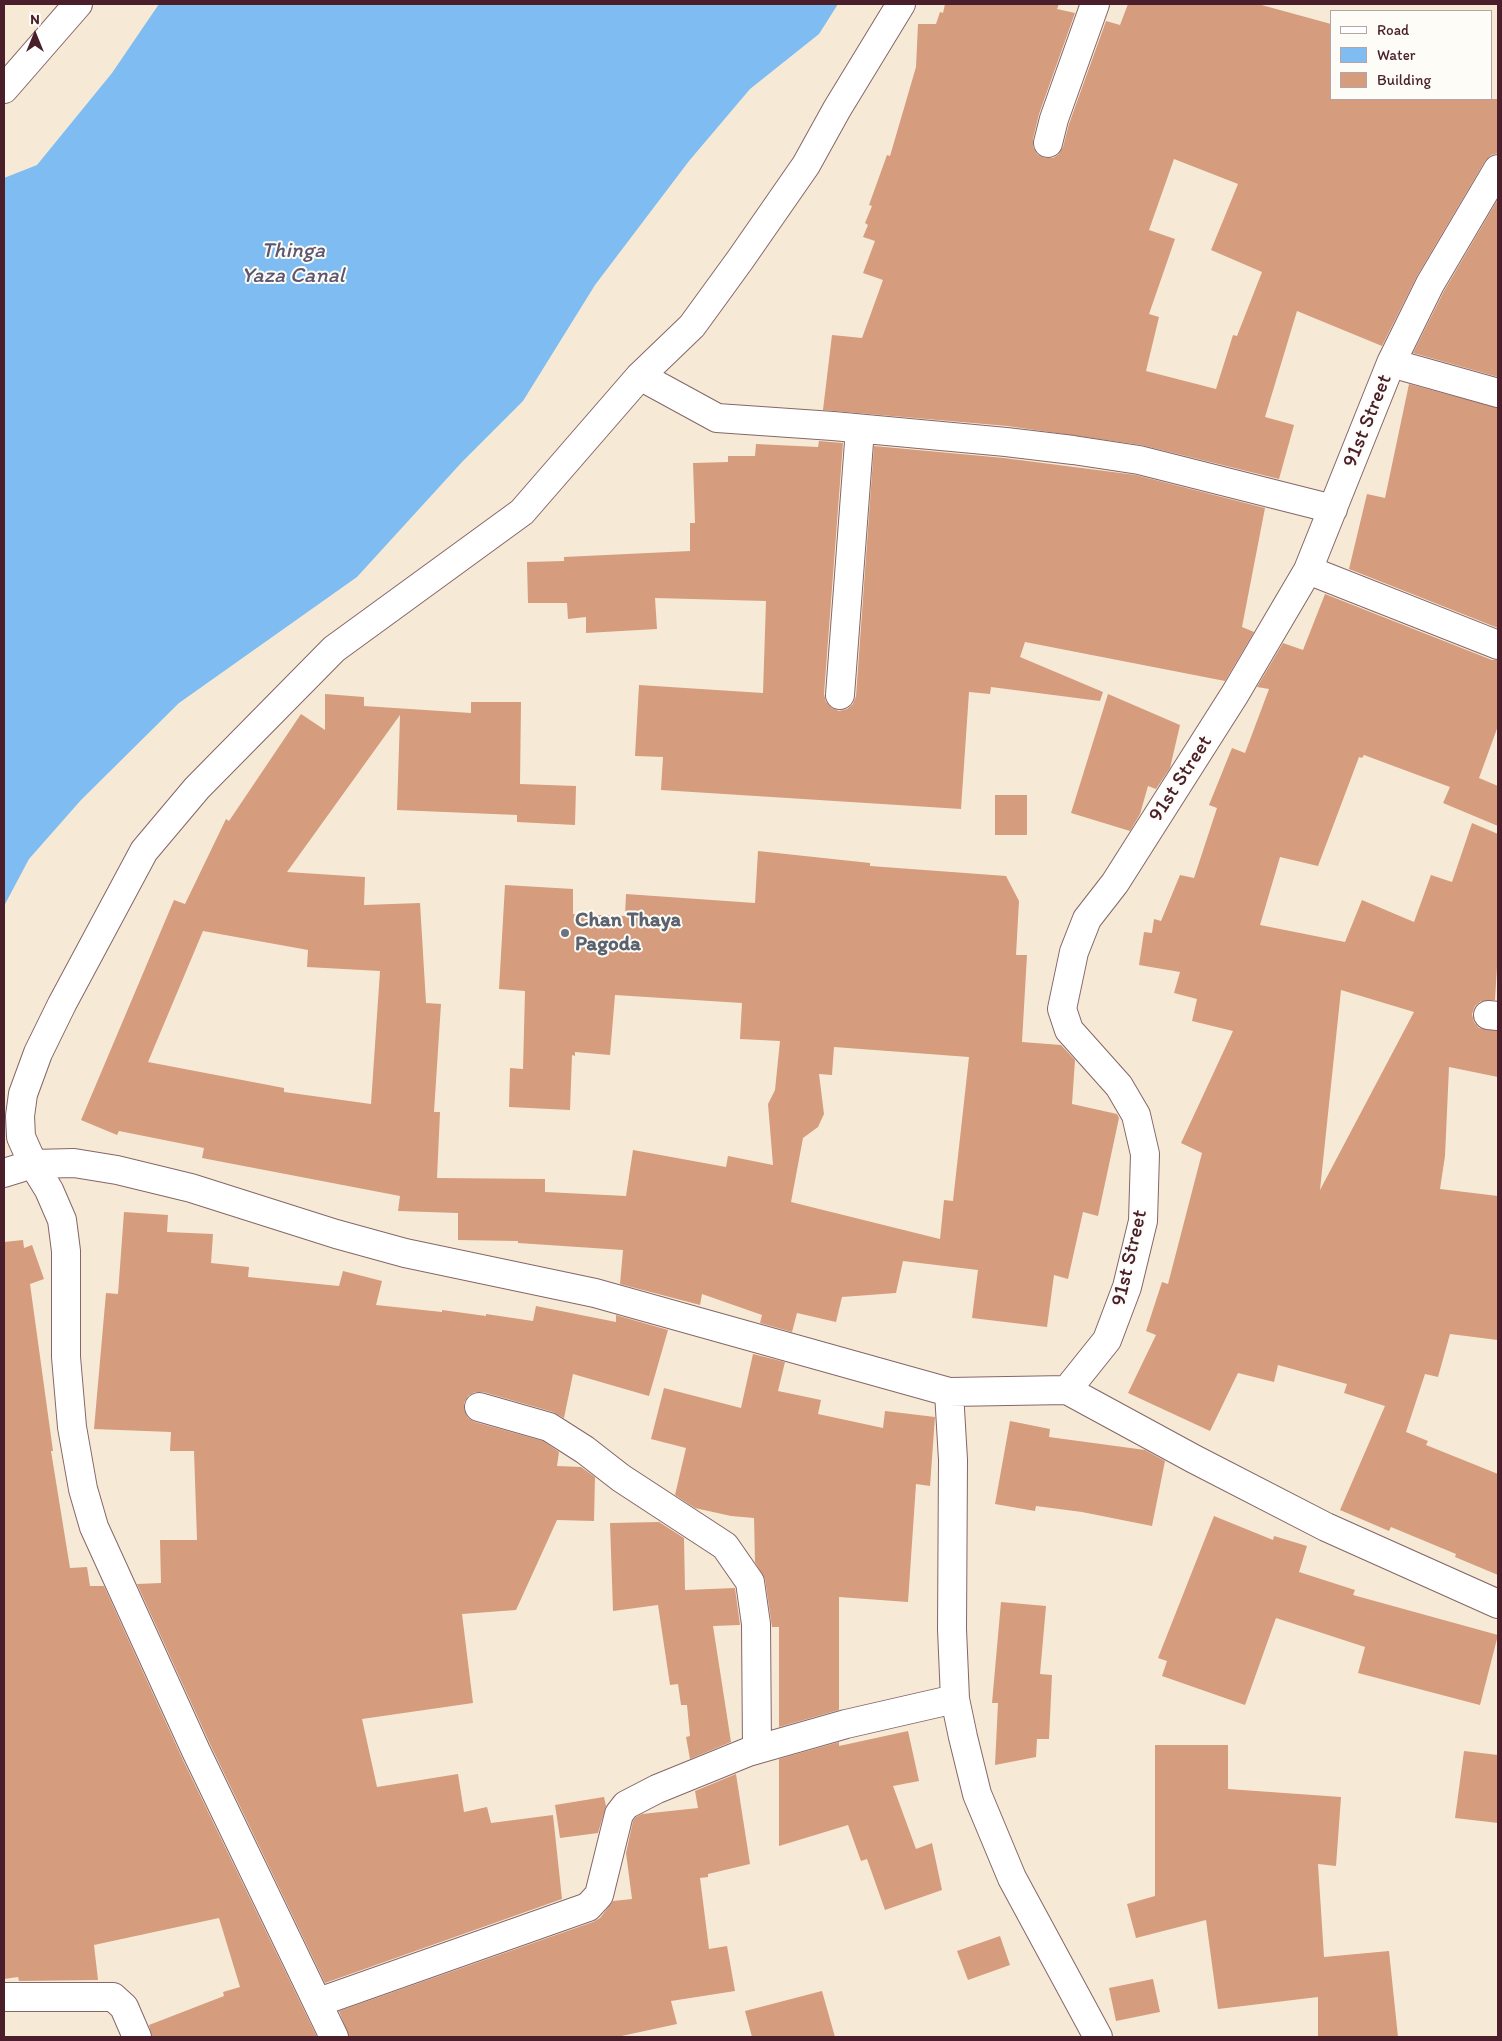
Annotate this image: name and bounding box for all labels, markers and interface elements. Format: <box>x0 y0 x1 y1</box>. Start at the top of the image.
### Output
north arrow <box>10 10 60 60</box>
legend <box>1330 10 1492 100</box>
text: N <box>30 11 40 28</box>
text: Road <box>1377 21 1409 39</box>
text: Water <box>1377 46 1415 64</box>
text: Building <box>1377 71 1431 89</box>
water label: Thinga Yaza Canal <box>241 238 345 290</box>
street label: 91st Street <box>1338 371 1398 471</box>
street label: 91st Street <box>1144 731 1218 827</box>
place label: Chan Thaya Pagoda <box>575 908 681 958</box>
marker: Chan Thaya Pagoda <box>559 927 571 939</box>
street label: 91st Street <box>1107 1207 1153 1309</box>

